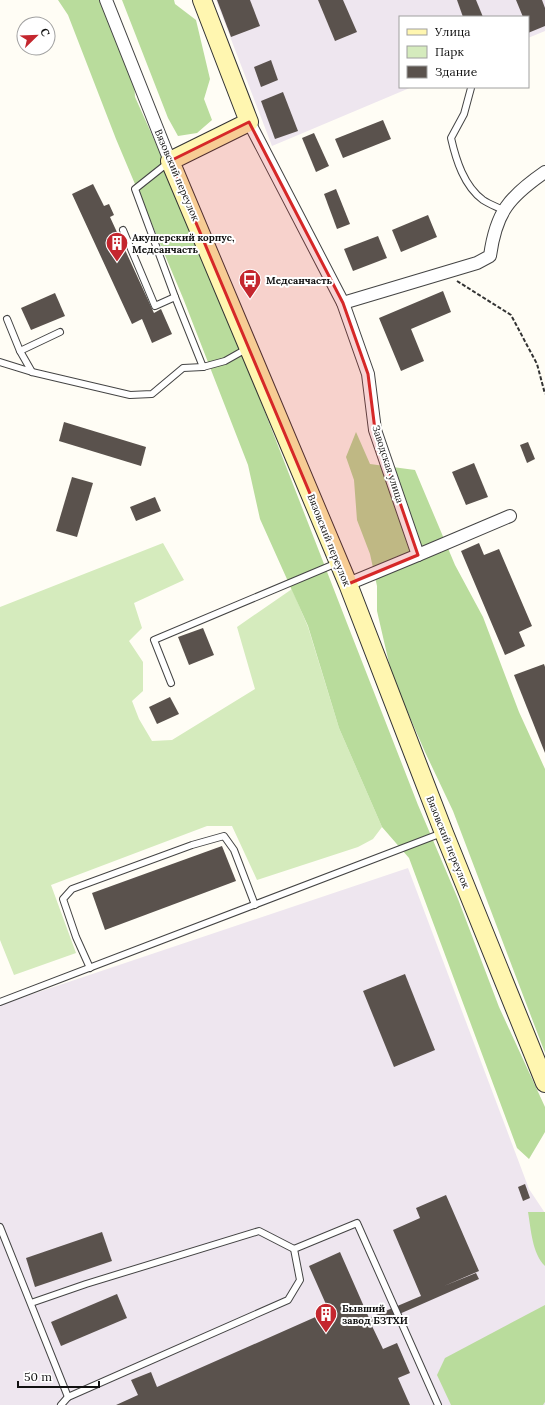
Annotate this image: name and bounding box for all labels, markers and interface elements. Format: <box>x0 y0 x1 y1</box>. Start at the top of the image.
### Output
north arrow <box>16 16 56 56</box>
legend <box>399 16 529 88</box>
text: Улица <box>434 24 471 39</box>
text: С <box>37 26 53 39</box>
text: Парк <box>435 44 464 59</box>
text: Здание <box>435 64 478 79</box>
street label: Вязовский переулок <box>152 127 202 223</box>
building icon: Акушерский корпус, Медсанчасть <box>104 230 130 263</box>
place label: Акушерский корпус, Медсанчасть <box>132 231 235 256</box>
bus stop icon: Медсанчасть <box>237 267 263 300</box>
place label: Медсанчасть <box>266 274 332 287</box>
street label: Заводская улица <box>369 423 407 505</box>
street label: Вязовский переулок <box>305 492 354 589</box>
street label: Вязовский переулок <box>424 794 473 891</box>
building icon: Бывший завод БЗТХИ <box>313 1301 339 1334</box>
place label: Бывший завод БЗТХИ <box>342 1302 408 1327</box>
scale bar <box>18 1363 99 1389</box>
text: 50 m <box>24 1369 52 1384</box>

